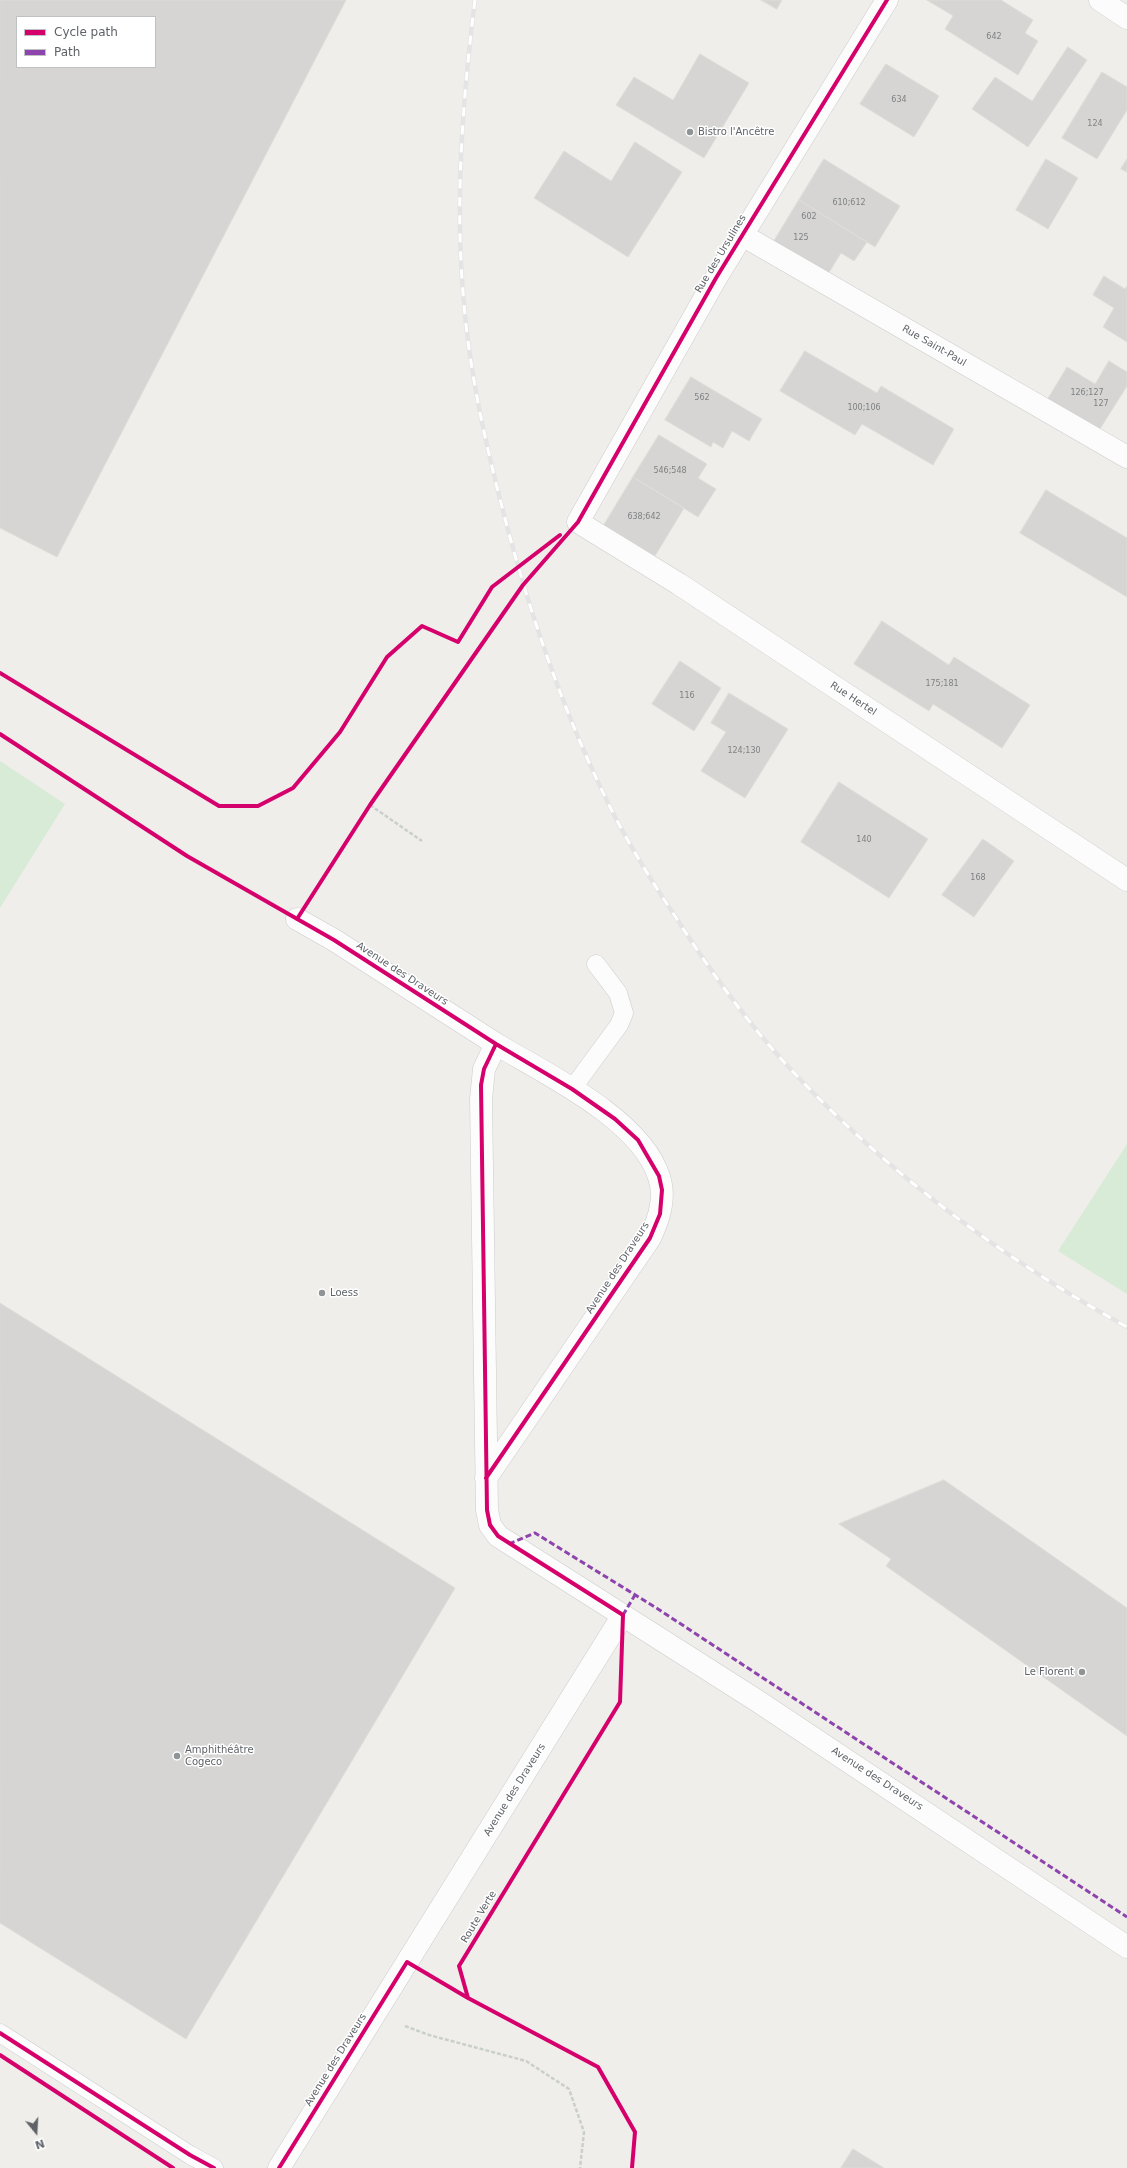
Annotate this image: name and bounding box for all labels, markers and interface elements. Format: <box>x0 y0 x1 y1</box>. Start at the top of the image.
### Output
legend <box>16 16 156 68</box>
text: Cycle path <box>54 25 118 39</box>
house number: 642 <box>986 32 1002 42</box>
text: Path <box>54 45 80 59</box>
house number: 634 <box>891 95 907 105</box>
house number: 124 <box>1087 119 1103 129</box>
place label: Bistro l'Ancêtre <box>698 126 774 138</box>
marker: Bistro l'Ancêtre <box>685 127 695 137</box>
house number: 610;612 <box>832 198 866 208</box>
house number: 602 <box>801 212 817 222</box>
street label: Rue des Ursulines <box>693 213 749 295</box>
house number: 125 <box>793 233 809 243</box>
street label: Rue Saint-Paul <box>900 323 968 369</box>
house number: 126;127 <box>1070 388 1104 398</box>
house number: 562 <box>694 393 710 403</box>
house number: 127 <box>1093 399 1109 409</box>
house number: 100;106 <box>847 403 881 413</box>
house number: 546;548 <box>653 466 687 476</box>
house number: 638;642 <box>627 512 661 522</box>
house number: 175;181 <box>925 679 959 689</box>
street label: Rue Hertel <box>828 680 878 718</box>
house number: 116 <box>679 691 695 701</box>
house number: 124;130 <box>727 746 761 756</box>
house number: 140 <box>856 835 872 845</box>
house number: 168 <box>970 873 986 883</box>
street label: Avenue des Draveurs <box>354 940 450 1008</box>
street label: Avenue des Draveurs <box>584 1220 652 1316</box>
place label: Loess <box>330 1287 358 1299</box>
marker: Loess <box>317 1288 327 1298</box>
place label: Le Florent <box>1024 1666 1074 1678</box>
marker: Le Florent <box>1077 1667 1087 1677</box>
street label: Avenue des Draveurs <box>482 1741 548 1839</box>
place label: Amphithéâtre Cogeco <box>185 1744 254 1768</box>
street label: Avenue des Draveurs <box>829 1745 925 1813</box>
marker: Amphithéâtre Cogeco <box>172 1751 182 1761</box>
street label: Route Verte <box>459 1889 499 1945</box>
street label: Avenue des Draveurs <box>303 2011 369 2109</box>
north arrow <box>16 2112 56 2152</box>
text: N <box>33 2136 46 2151</box>

